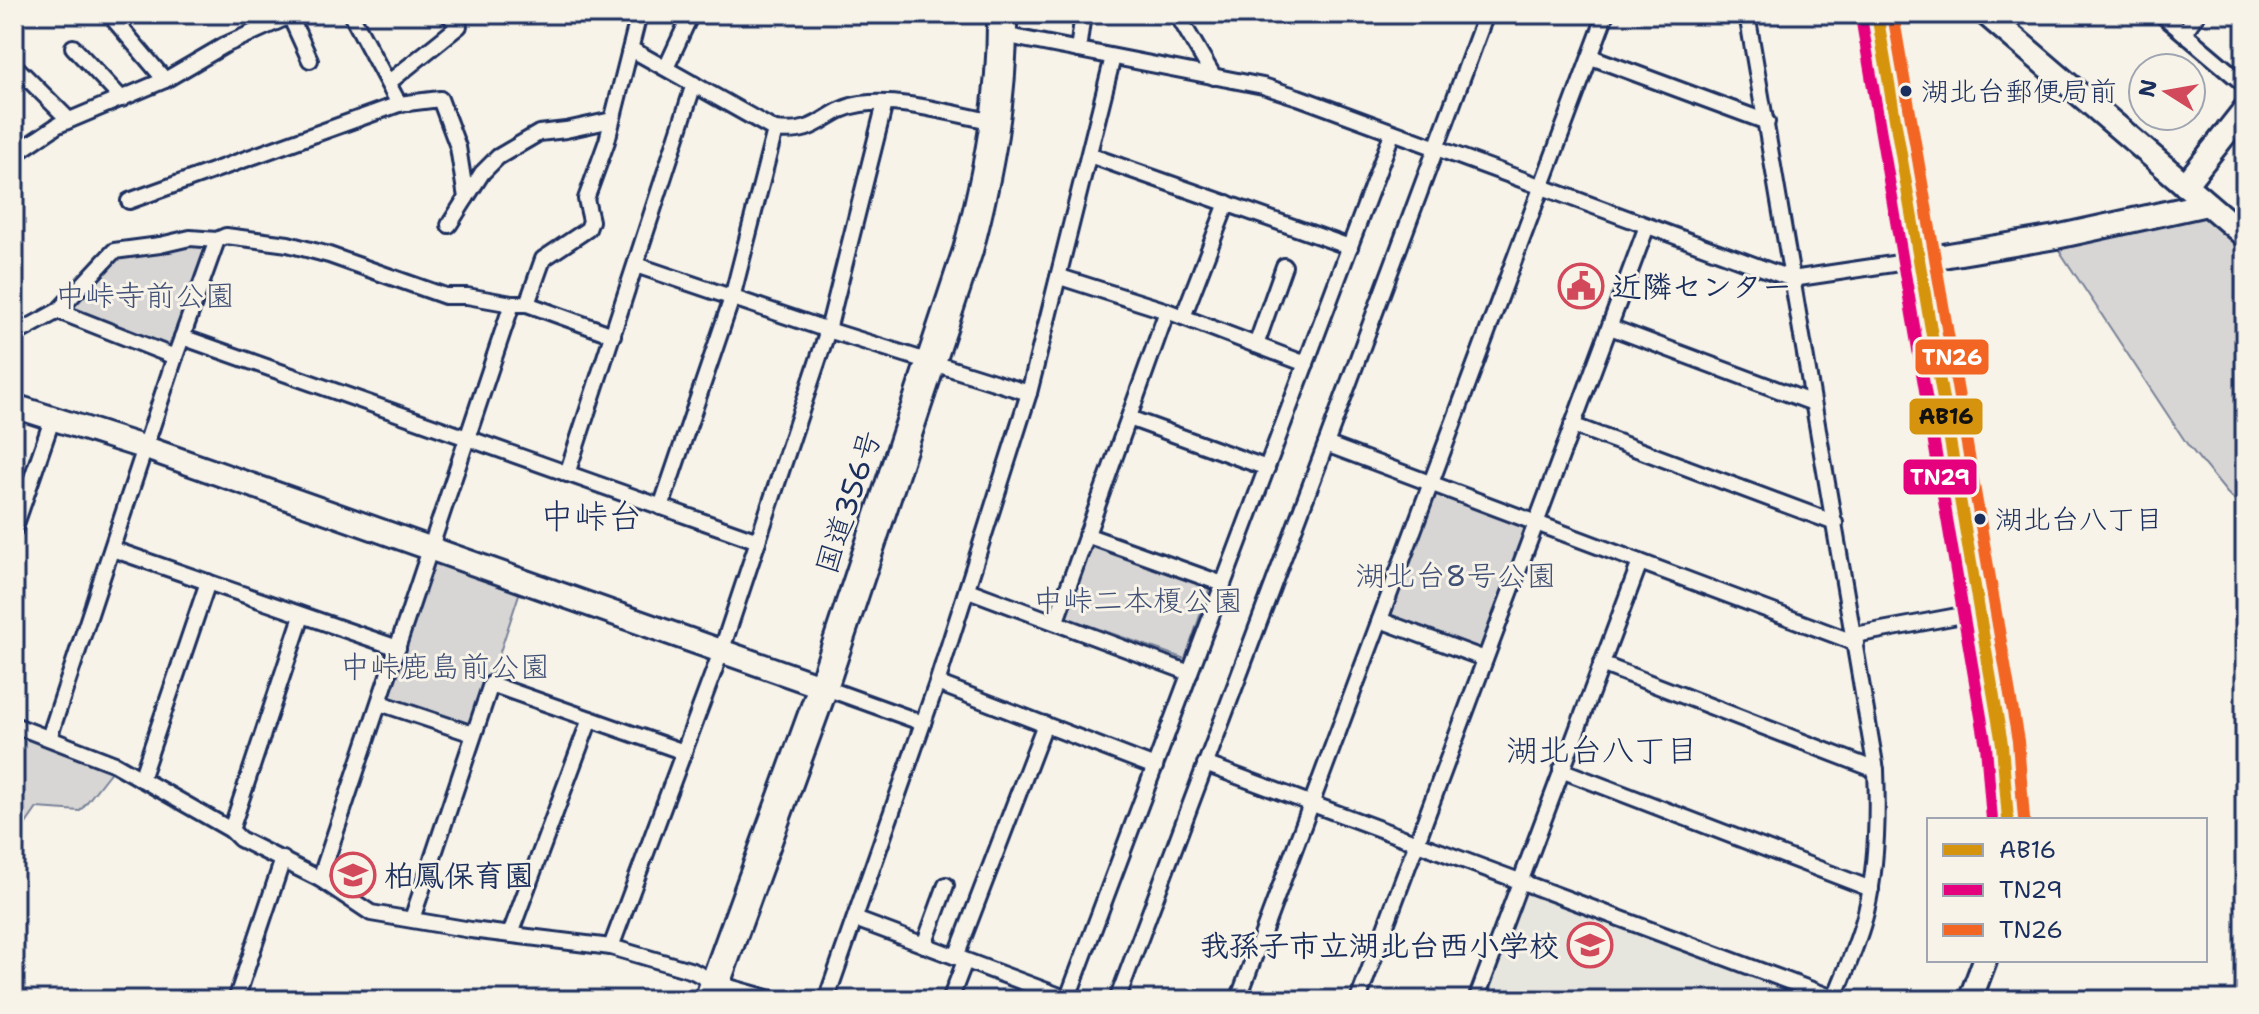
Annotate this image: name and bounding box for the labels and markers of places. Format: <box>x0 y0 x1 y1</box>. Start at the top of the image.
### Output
place label: 湖北台郵便局前 <box>1921 72 2117 110</box>
marker: 湖北台郵便局前 <box>1898 83 1914 99</box>
public building icon: 近隣センター <box>1557 262 1605 310</box>
place label: 近隣センター <box>1612 266 1792 307</box>
place label: 湖北台八丁目 <box>1995 500 2163 538</box>
marker: 湖北台八丁目 <box>1972 511 1988 527</box>
school or university icon: 柏鳳保育園 <box>329 851 377 899</box>
place label: 柏鳳保育園 <box>384 855 534 896</box>
school or university icon: 我孫子市立湖北台西小学校 <box>1566 921 1614 969</box>
place label: 我孫子市立湖北台西小学校 <box>1199 925 1559 966</box>

